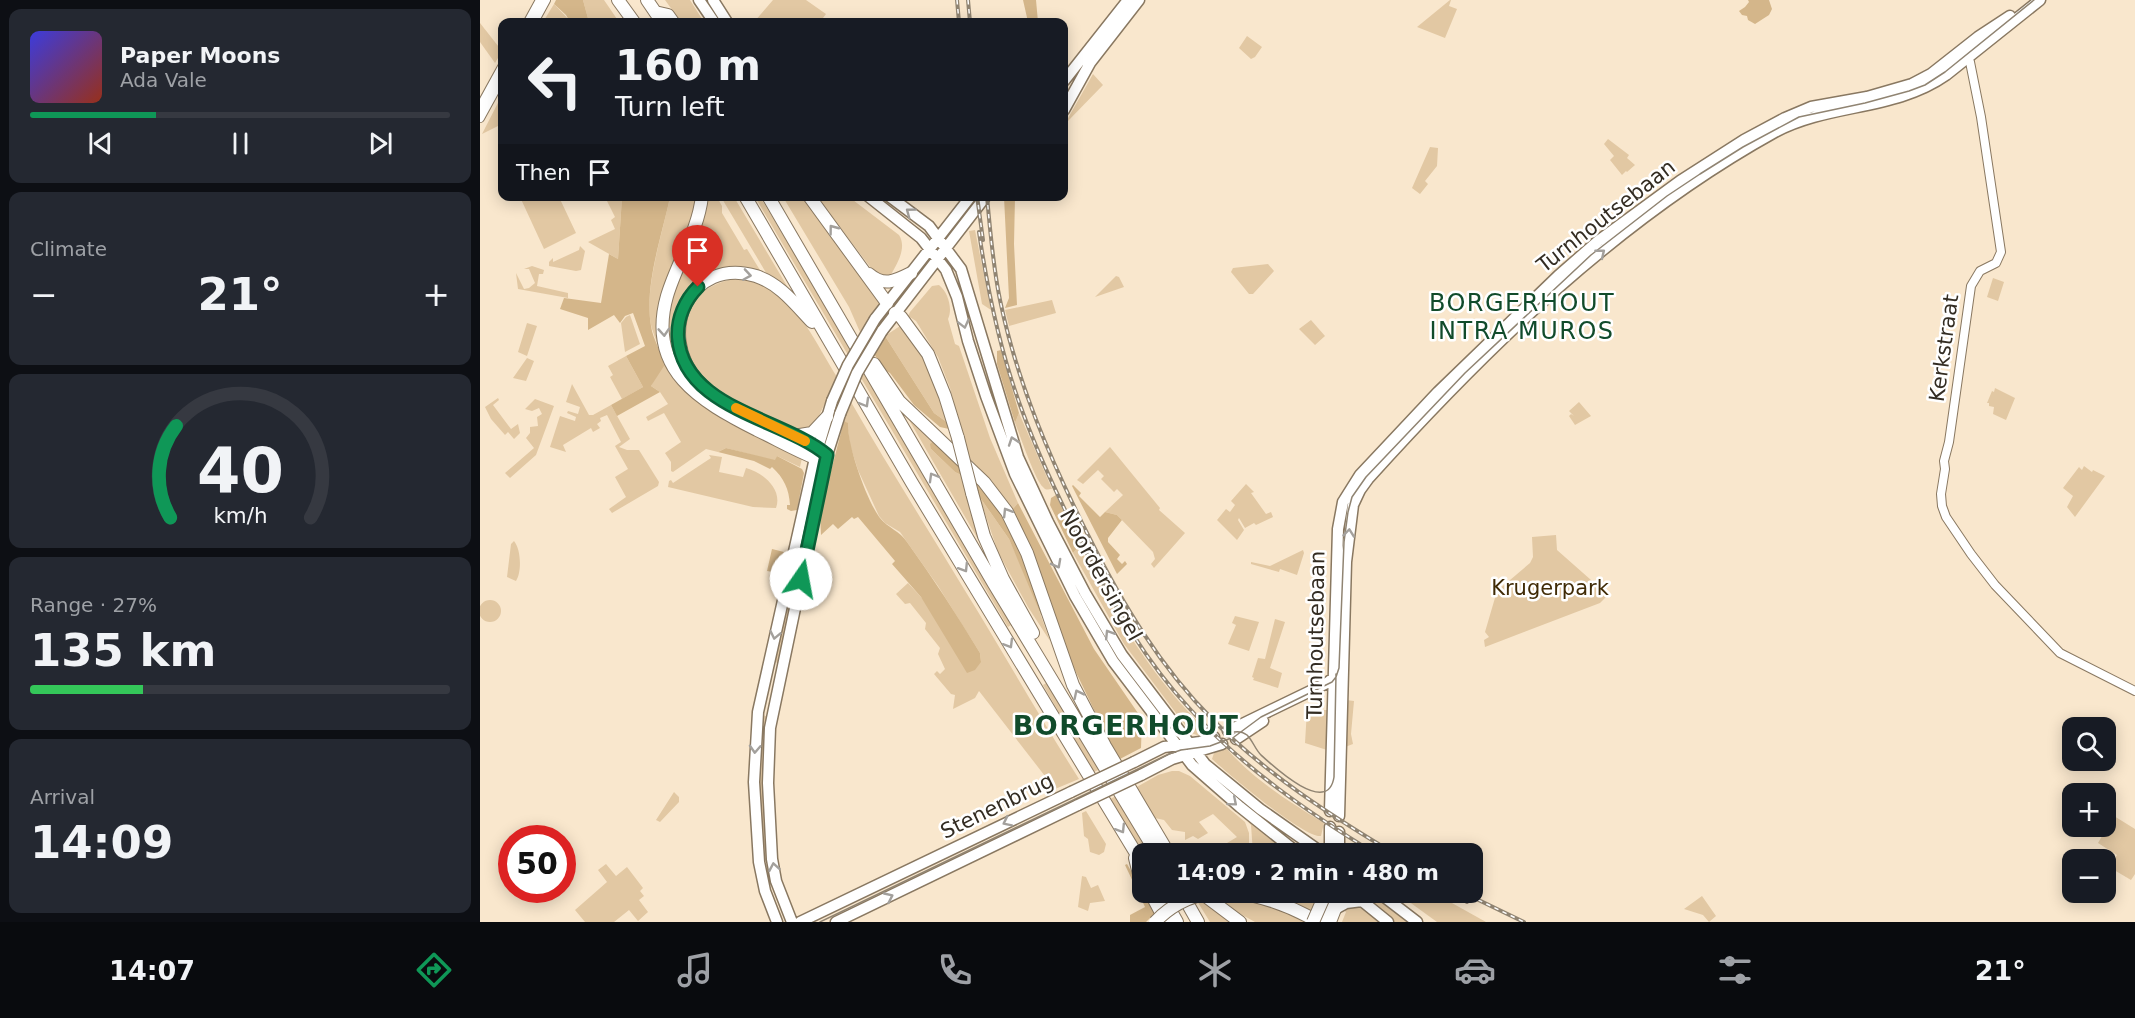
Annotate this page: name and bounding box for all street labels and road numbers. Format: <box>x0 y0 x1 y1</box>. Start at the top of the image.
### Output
street label: Turnhoutsebaan <box>1531 155 1680 278</box>
street label: Kerkstraat <box>1925 293 1963 403</box>
street label: Noordersingel <box>1055 505 1147 645</box>
street label: Turnhoutsebaan <box>1303 551 1329 720</box>
street label: Stenenbrug <box>937 768 1057 844</box>

